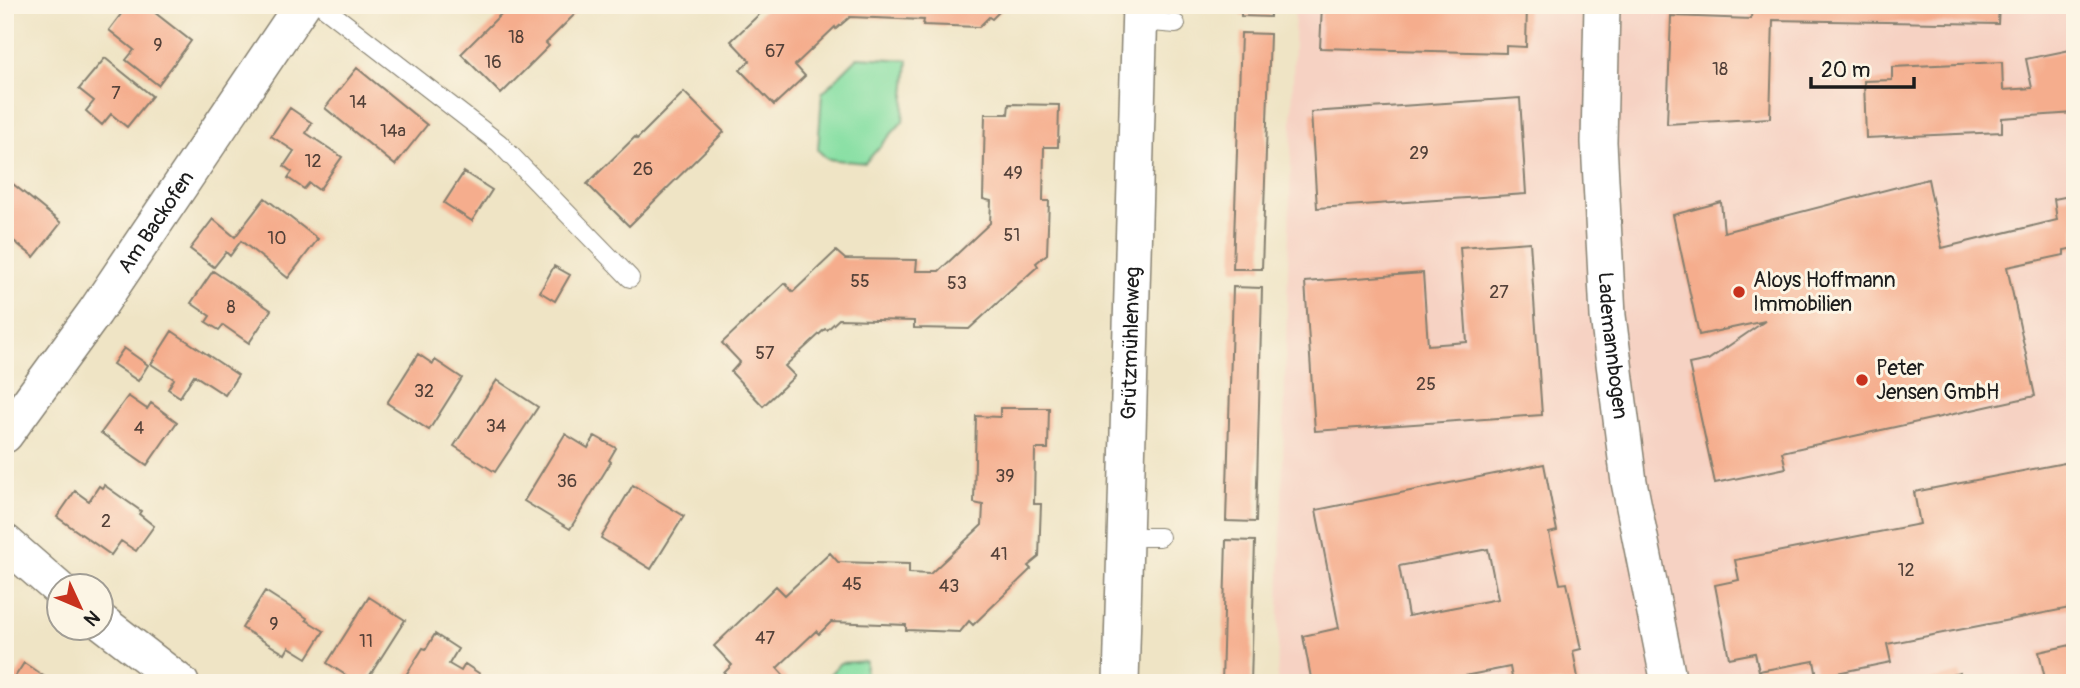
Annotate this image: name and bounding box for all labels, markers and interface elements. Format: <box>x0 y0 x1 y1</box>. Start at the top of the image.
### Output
house number: 18 <box>508 26 524 49</box>
house number: 9 <box>153 34 163 57</box>
house number: 67 <box>765 40 785 63</box>
scale bar <box>1811 46 1914 90</box>
house number: 16 <box>484 51 502 74</box>
text: 20 m <box>1821 57 1870 84</box>
house number: 18 <box>1712 58 1728 81</box>
house number: 7 <box>111 82 121 105</box>
house number: 14 <box>349 91 367 114</box>
house number: 14a <box>380 120 406 143</box>
house number: 29 <box>1409 142 1429 165</box>
house number: 12 <box>304 150 322 173</box>
house number: 26 <box>633 158 653 181</box>
house number: 49 <box>1003 162 1023 185</box>
street label: Am Backofen <box>112 166 200 279</box>
house number: 51 <box>1004 224 1020 247</box>
house number: 10 <box>267 227 287 250</box>
street label: Grützmühlenweg <box>1115 266 1147 420</box>
place label: Aloys Hoffmann Immobilien <box>1753 267 1896 318</box>
house number: 55 <box>850 270 870 293</box>
street label: Lademannbogen <box>1592 271 1634 421</box>
house number: 53 <box>947 272 967 295</box>
house number: 27 <box>1489 281 1509 304</box>
marker: Aloys Hoffmann Immobilien <box>1731 284 1747 300</box>
house number: 8 <box>226 296 236 319</box>
house number: 57 <box>755 342 775 365</box>
place label: Peter Jensen GmbH <box>1876 355 1999 406</box>
marker: Peter Jensen GmbH <box>1854 372 1870 388</box>
house number: 25 <box>1416 373 1436 396</box>
house number: 32 <box>414 380 434 403</box>
house number: 34 <box>486 415 507 438</box>
house number: 4 <box>134 417 145 440</box>
house number: 39 <box>995 465 1015 488</box>
house number: 36 <box>557 470 577 493</box>
house number: 2 <box>101 510 111 533</box>
house number: 41 <box>990 543 1008 566</box>
house number: 12 <box>1897 559 1915 582</box>
north arrow <box>46 572 116 642</box>
house number: 45 <box>842 573 862 596</box>
house number: 43 <box>939 575 959 598</box>
text: N <box>78 605 105 631</box>
house number: 9 <box>269 613 279 636</box>
house number: 47 <box>755 627 775 650</box>
house number: 11 <box>359 630 373 653</box>

